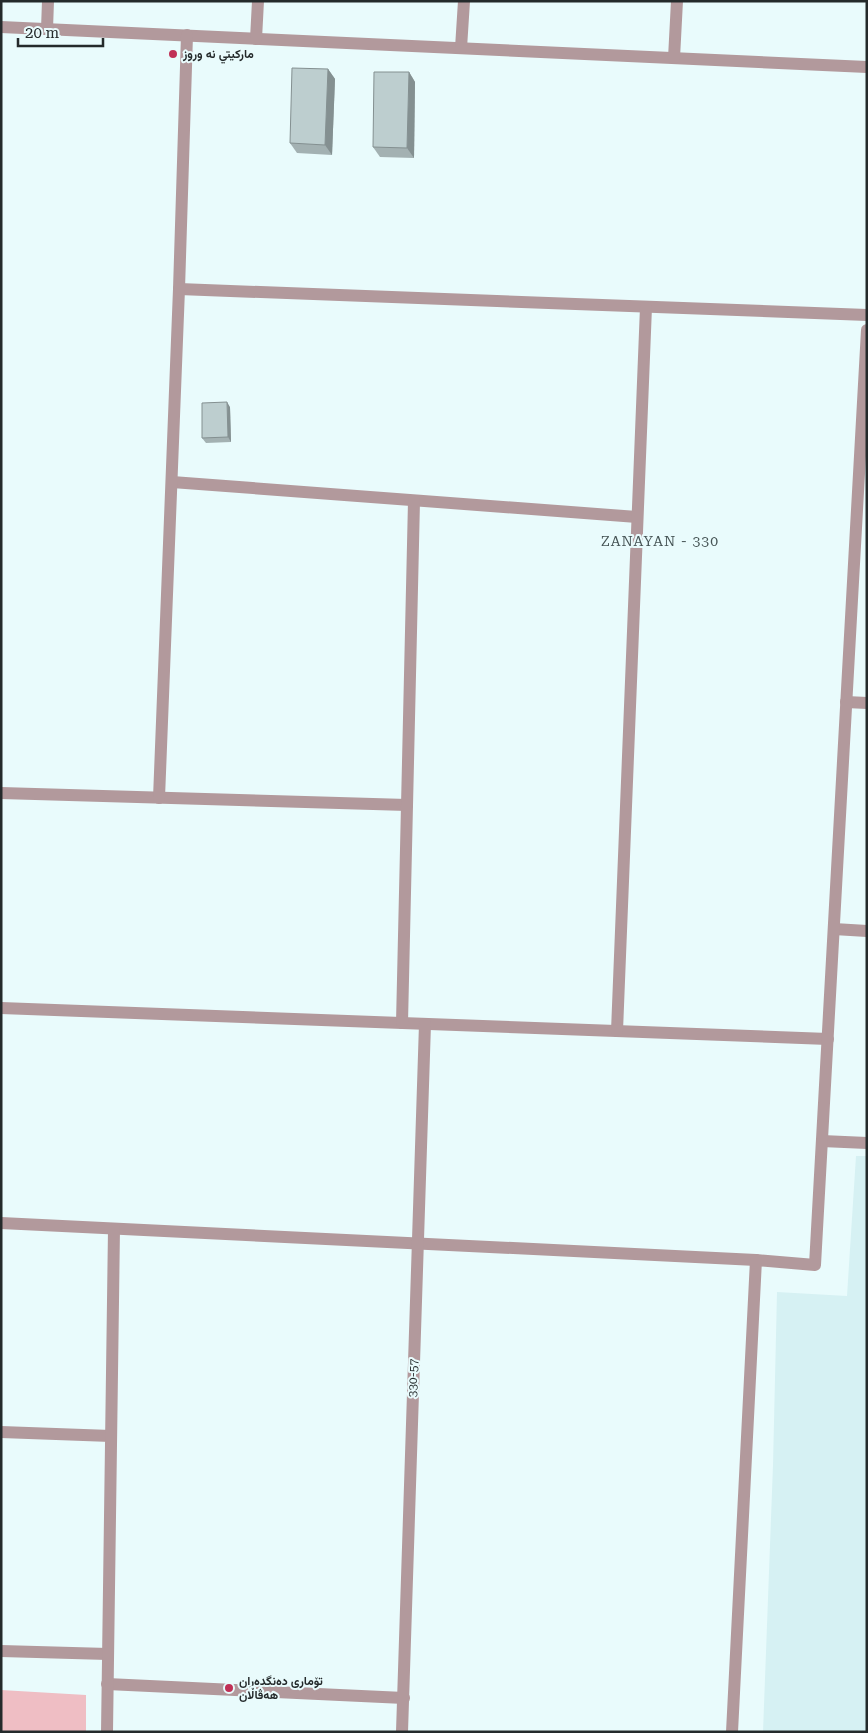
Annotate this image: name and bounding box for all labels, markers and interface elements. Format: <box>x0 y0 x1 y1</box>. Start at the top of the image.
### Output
scale bar <box>18 15 102 47</box>
text: 20 m <box>25 24 60 42</box>
place label: ماركيتي نه وروز <box>182 47 254 64</box>
marker: ماركيتي نه وروز <box>167 48 179 60</box>
district label: ZANAYAN - 330 <box>601 533 719 549</box>
street label: 330-57 <box>405 1358 421 1398</box>
place label: تۆماری دەنگدەران هەڤاڵان <box>239 1674 323 1702</box>
marker: تۆماری دەنگدەران هەڤاڵان <box>223 1682 235 1694</box>

